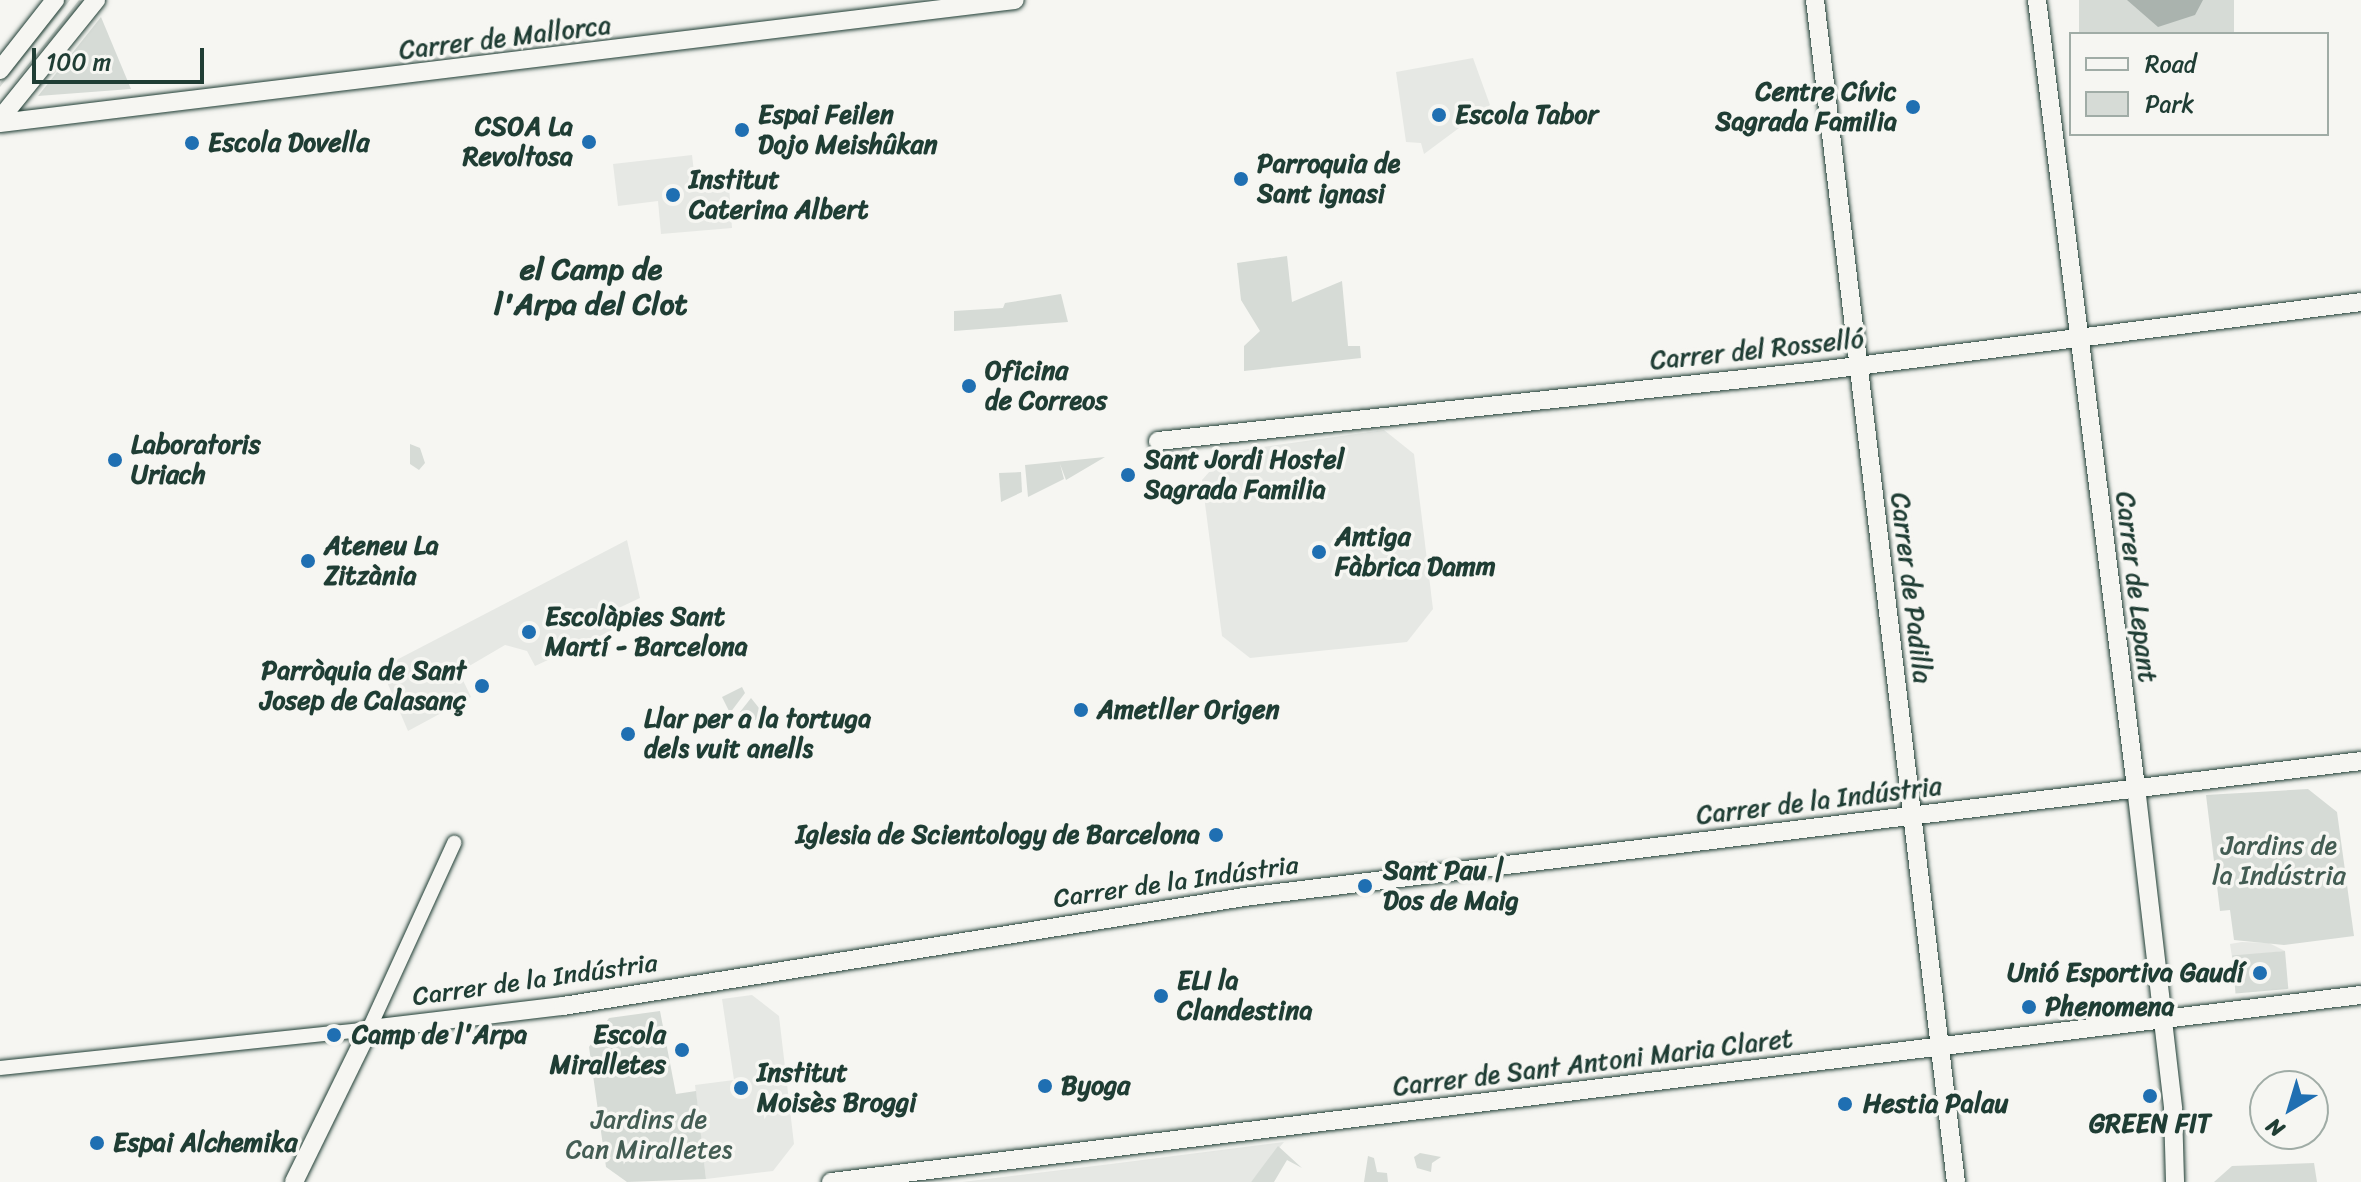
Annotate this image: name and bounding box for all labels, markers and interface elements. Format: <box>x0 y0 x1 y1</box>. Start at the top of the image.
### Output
street label: Carrer de Mallorca <box>397 9 613 67</box>
scale bar <box>36 32 208 82</box>
legend <box>2069 32 2329 136</box>
text: 100 m <box>46 41 111 83</box>
text: Road <box>2145 43 2196 85</box>
place label: Centre Cívic Sagrada Familia <box>1715 76 1897 138</box>
text: Park <box>2145 83 2194 125</box>
marker: Centre Cívic Sagrada Familia <box>1904 98 1922 116</box>
place label: Espai Feilen Dojo Meishûkan <box>758 99 937 160</box>
place label: Escola Tabor <box>1455 99 1598 131</box>
marker: Escola Tabor <box>1430 106 1448 124</box>
place label: CSOA La Revoltosa <box>463 111 573 172</box>
marker: Espai Feilen Dojo Meishûkan <box>733 121 751 139</box>
place label: Escola Dovella <box>208 127 370 159</box>
marker: CSOA La Revoltosa <box>580 133 598 151</box>
marker: Escola Dovella <box>183 134 201 152</box>
place label: Parroquia de Sant ignasi <box>1257 148 1401 210</box>
place label: Institut Caterina Albert <box>689 164 869 226</box>
marker: Parroquia de Sant ignasi <box>1232 170 1250 188</box>
marker: Institut Caterina Albert <box>664 186 682 204</box>
district label: el Camp de l'Arpa del Clot <box>494 251 688 322</box>
street label: Carrer del Rosselló <box>1648 323 1866 377</box>
place label: Oficina de Correos <box>985 355 1106 416</box>
marker: Oficina de Correos <box>960 377 978 395</box>
place label: Laboratoris Uriach <box>131 429 261 490</box>
place label: Sant Jordi Hostel Sagrada Familia <box>1144 444 1345 506</box>
marker: Laboratoris Uriach <box>106 451 124 469</box>
marker: Sant Jordi Hostel Sagrada Familia <box>1119 466 1137 484</box>
street label: Carrer de Padilla <box>1884 490 1938 686</box>
street label: Carrer de Lepant <box>2109 490 2163 684</box>
place label: Antiga Fàbrica Damm <box>1335 521 1496 582</box>
place label: Ateneu La Zitzània <box>324 530 439 592</box>
marker: Antiga Fàbrica Damm <box>1310 543 1328 561</box>
marker: Ateneu La Zitzània <box>299 552 317 570</box>
place label: Escolàpies Sant Martí - Barcelona <box>545 601 748 662</box>
marker: Escolàpies Sant Martí - Barcelona <box>520 623 538 641</box>
place label: Parròquia de Sant Josep de Calasanç <box>259 655 466 716</box>
marker: Parròquia de Sant Josep de Calasanç <box>473 677 491 695</box>
place label: Ametller Origen <box>1097 694 1280 726</box>
marker: Ametller Origen <box>1072 701 1090 719</box>
place label: Llar per a la tortuga dels vuit anells <box>644 703 871 764</box>
marker: Llar per a la tortuga dels vuit anells <box>619 725 637 743</box>
street label: Carrer de la Indústria <box>1694 770 1944 832</box>
place label: Iglesia de Scientology de Barcelona <box>796 819 1200 851</box>
marker: Iglesia de Scientology de Barcelona <box>1207 826 1225 844</box>
park label: Jardins de la Indústria <box>2213 830 2345 892</box>
street label: Carrer de la Indústria <box>1051 849 1301 915</box>
place label: Sant Pau | Dos de Maig <box>1383 855 1519 916</box>
marker: Sant Pau | Dos de Maig <box>1354 875 1376 897</box>
street label: Carrer de la Indústria <box>410 947 660 1013</box>
place label: Unió Esportiva Gaudí <box>2007 957 2244 989</box>
marker: Unió Esportiva Gaudí <box>2251 964 2269 982</box>
place label: ELI la Clandestina <box>1177 965 1312 1026</box>
marker: ELI la Clandestina <box>1152 987 1170 1005</box>
place label: Phenomena <box>2045 991 2175 1023</box>
marker: Phenomena <box>2020 998 2038 1016</box>
place label: Camp de l'Arpa <box>352 1019 527 1051</box>
place label: Escola Miralletes <box>550 1019 666 1080</box>
street label: Carrer de Sant Antoni Maria Claret <box>1391 1023 1795 1103</box>
marker: Camp de l'Arpa <box>323 1024 345 1046</box>
marker: Escola Miralletes <box>673 1041 691 1059</box>
place label: Institut Moisès Broggi <box>757 1057 916 1118</box>
place label: Byoga <box>1061 1070 1130 1102</box>
north arrow <box>2249 1070 2329 1150</box>
marker: Byoga <box>1036 1077 1054 1095</box>
marker: Institut Moisès Broggi <box>732 1079 750 1097</box>
marker: GREEN FIT <box>2141 1087 2159 1105</box>
place label: Hestia Palau <box>1863 1088 2008 1120</box>
marker: Hestia Palau <box>1834 1093 1856 1115</box>
park label: Jardins de Can Miralletes <box>566 1104 732 1166</box>
place label: GREEN FIT <box>2088 1108 2212 1140</box>
text: N <box>2257 1108 2293 1148</box>
place label: Espai Alchemika <box>113 1127 299 1159</box>
marker: Espai Alchemika <box>88 1134 106 1152</box>

